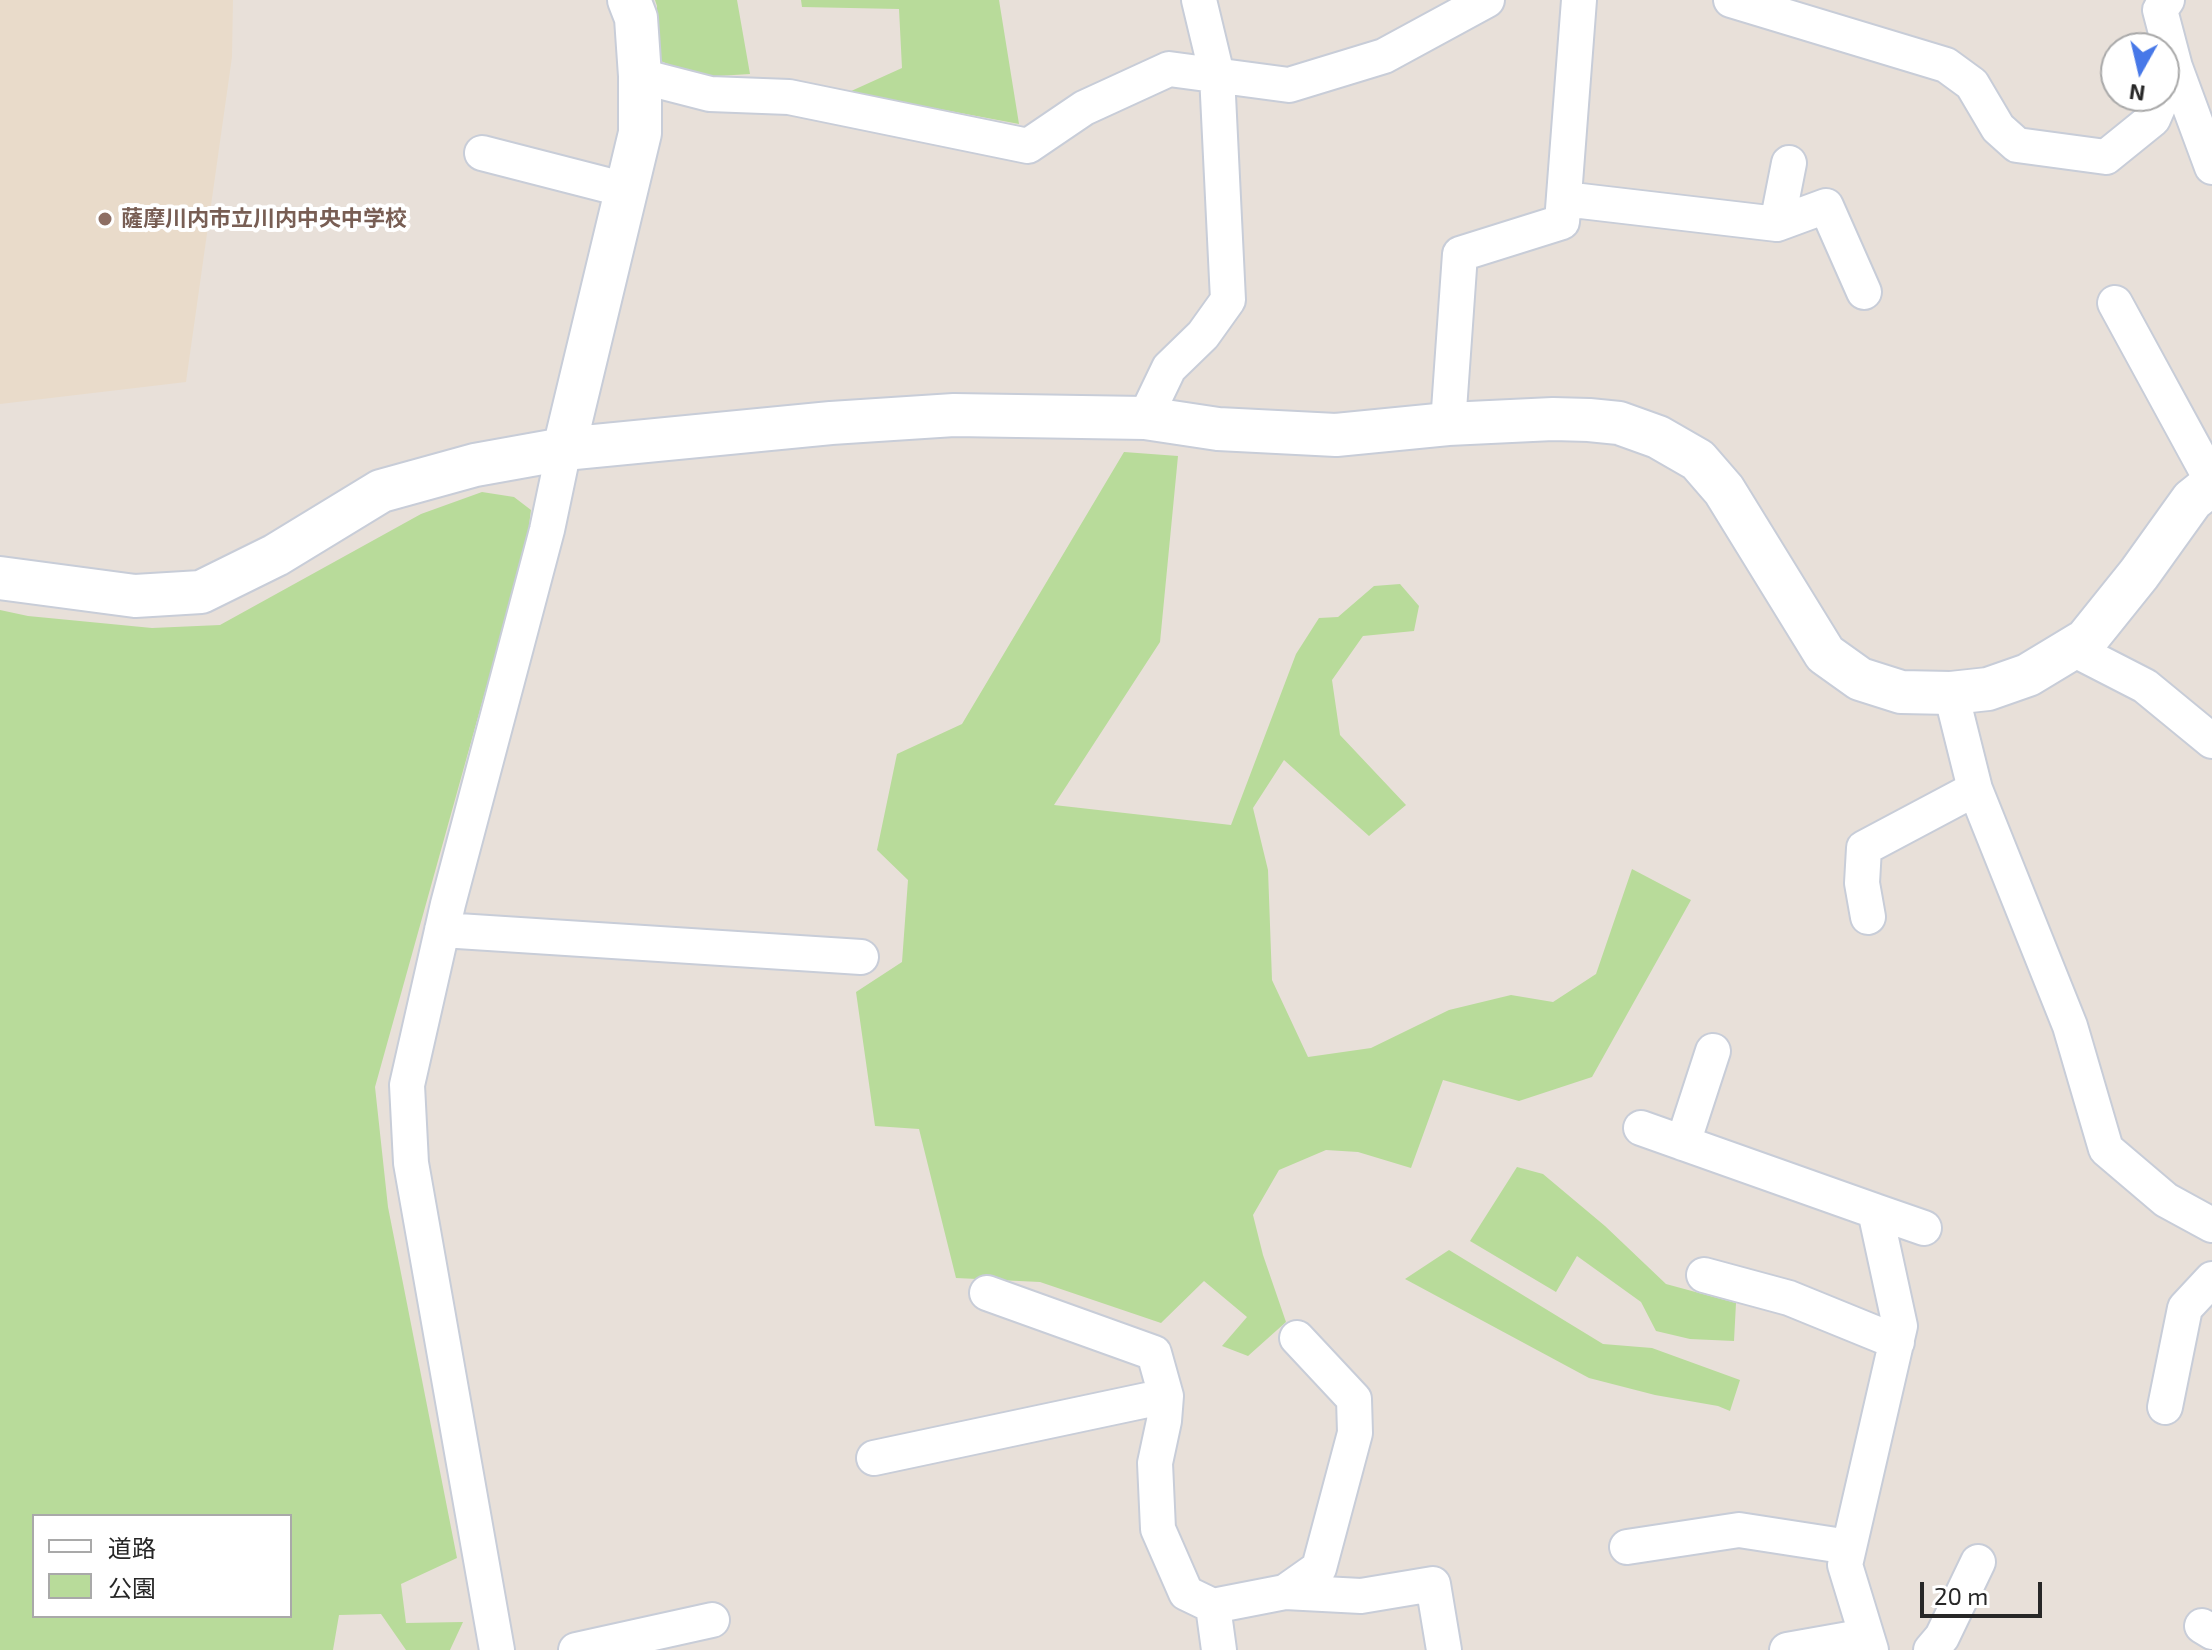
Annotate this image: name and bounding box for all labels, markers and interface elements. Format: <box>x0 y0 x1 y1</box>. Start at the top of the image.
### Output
north arrow <box>2100 32 2180 112</box>
text: N <box>2127 80 2147 108</box>
place label: 薩摩川内市立川内中央中学校 <box>121 206 407 232</box>
marker: 薩摩川内市立川内中央中学校 <box>96 210 114 228</box>
legend <box>32 1514 292 1618</box>
text: 道路 <box>108 1533 156 1562</box>
scale bar <box>1924 1566 2046 1616</box>
text: 公園 <box>108 1573 156 1602</box>
text: 20 m <box>1934 1581 1988 1610</box>

